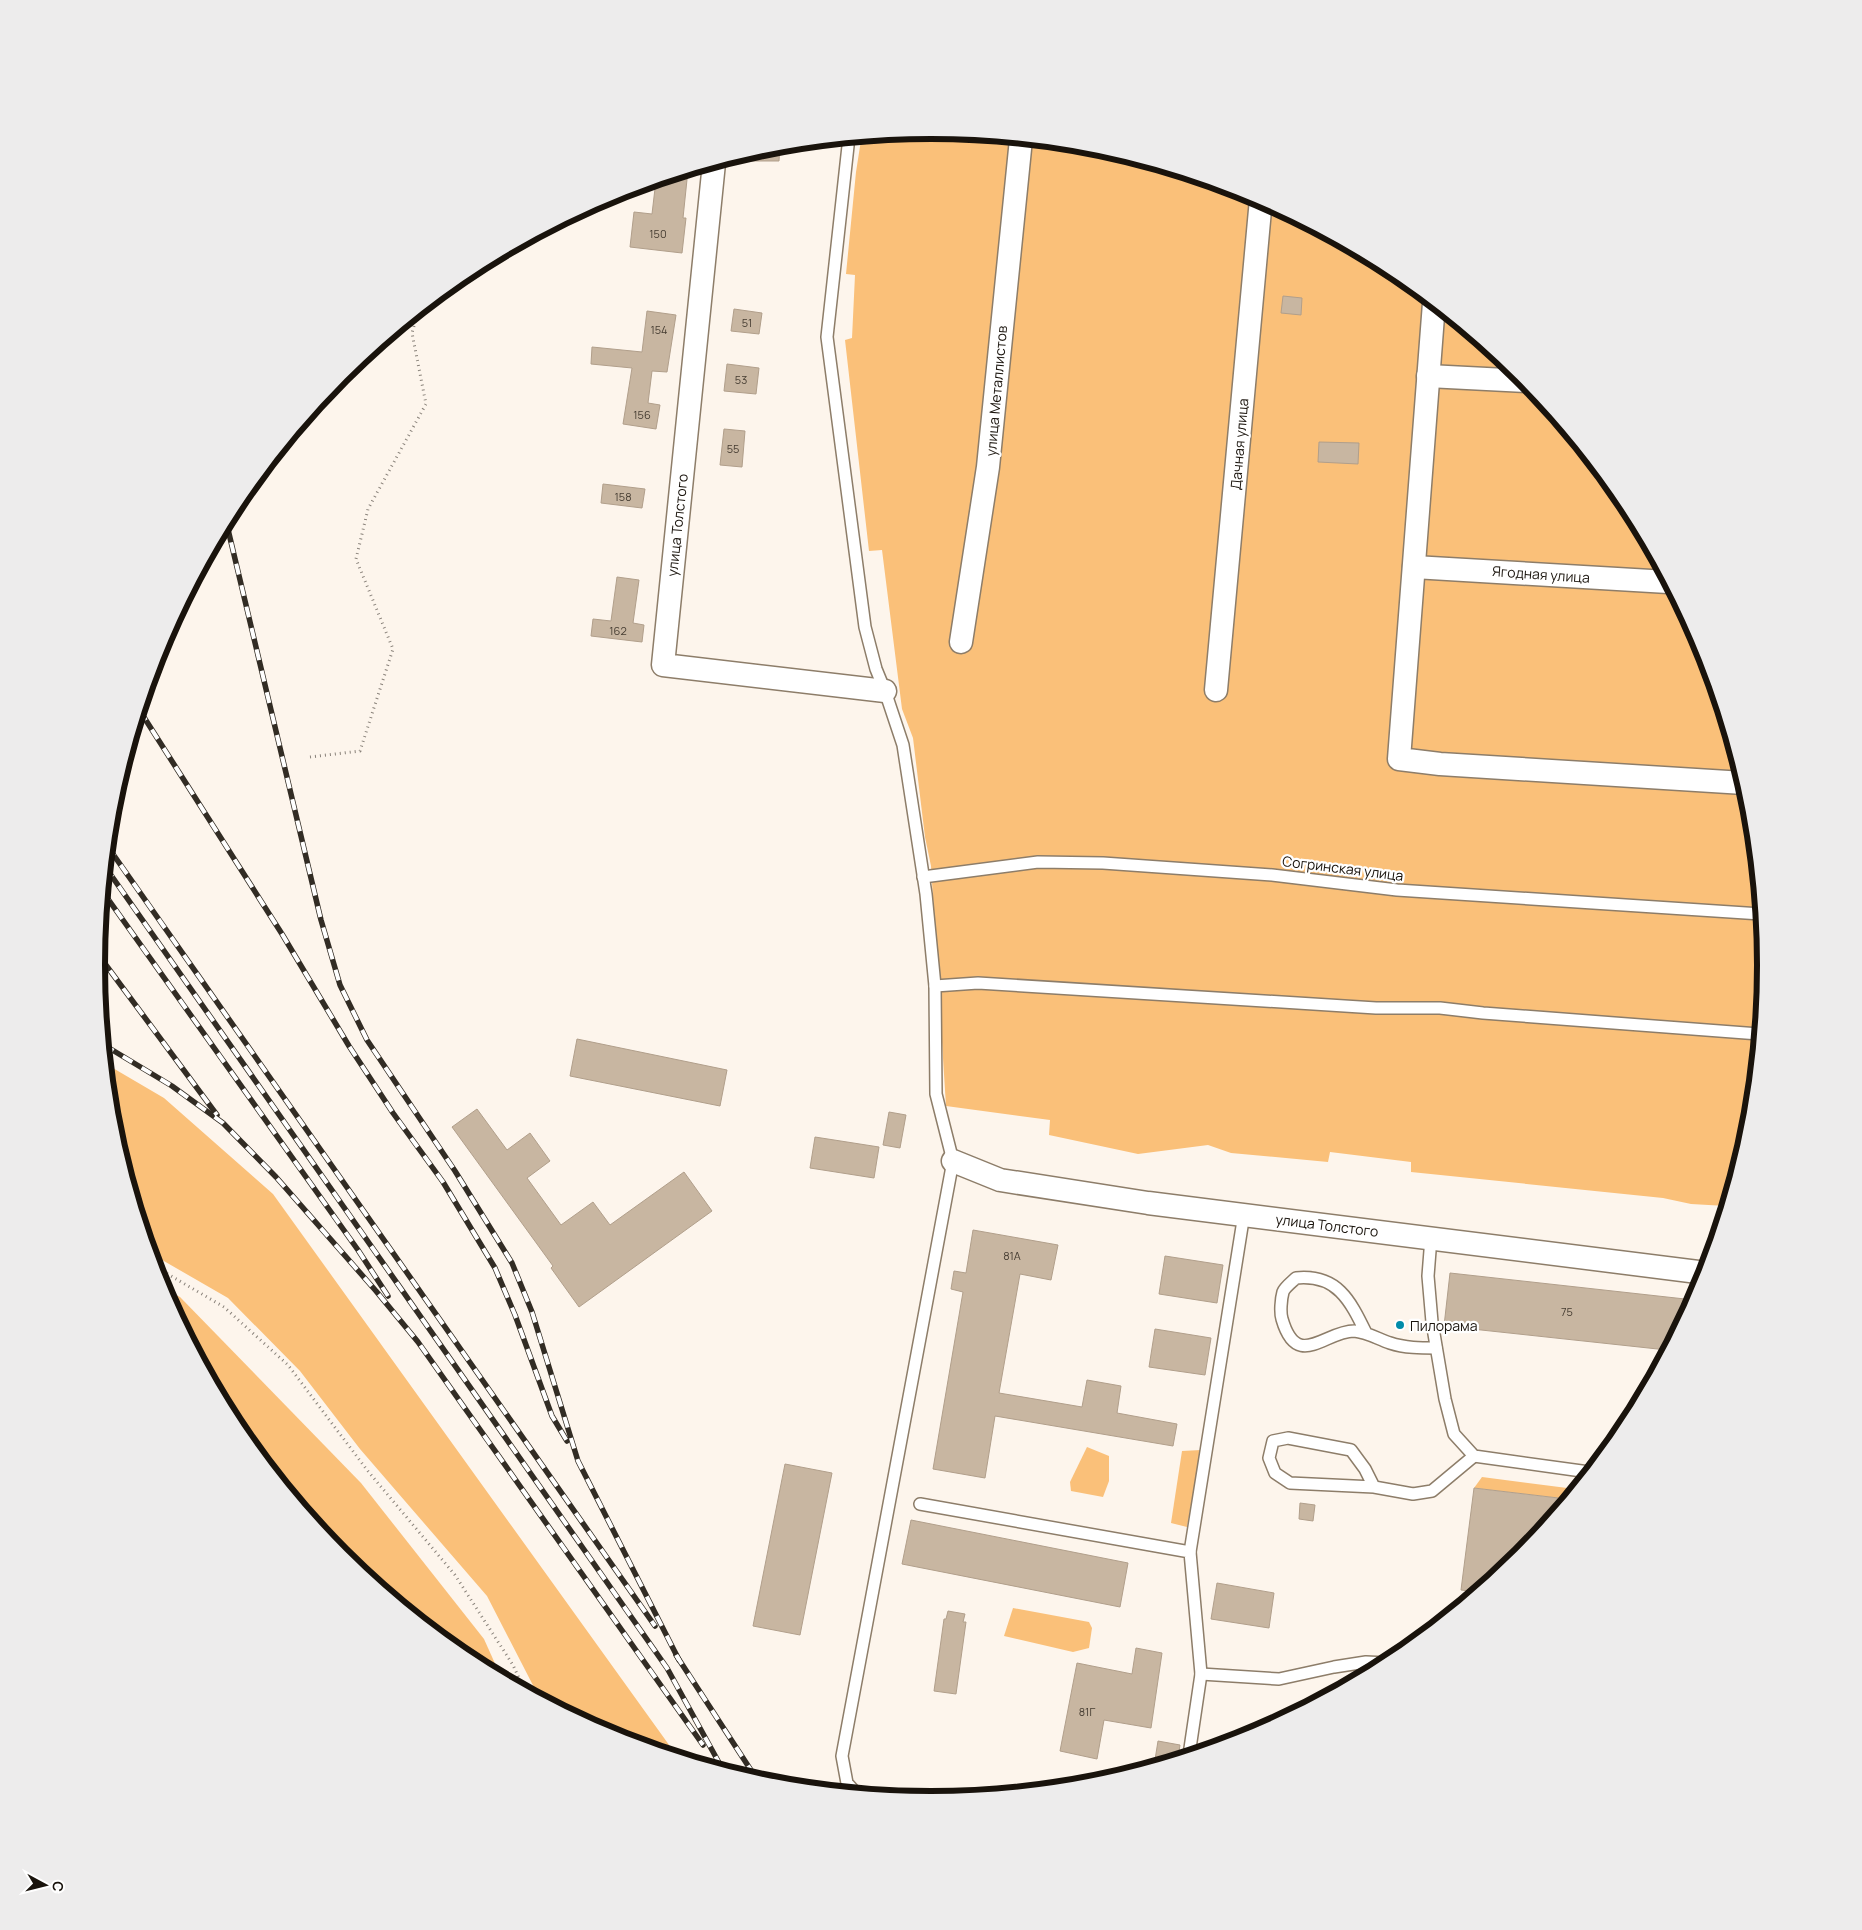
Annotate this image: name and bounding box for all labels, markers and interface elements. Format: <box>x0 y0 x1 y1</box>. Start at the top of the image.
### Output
house number: 150 <box>649 226 667 241</box>
house number: 51 <box>742 315 752 330</box>
house number: 154 <box>650 322 668 337</box>
street label: улица Металлистов <box>981 324 1011 457</box>
house number: 53 <box>735 372 747 387</box>
street label: Дачная улица <box>1226 397 1252 491</box>
house number: 156 <box>633 407 651 422</box>
house number: 55 <box>727 441 739 456</box>
street label: улица Толстого <box>662 473 692 577</box>
house number: 158 <box>614 489 632 504</box>
street label: Ягодная улица <box>1491 561 1591 587</box>
house number: 162 <box>609 623 627 638</box>
street label: Согринская улица <box>1281 851 1405 885</box>
street label: улица Толстого <box>1275 1209 1379 1241</box>
house number: 81А <box>1003 1248 1021 1263</box>
house number: 75 <box>1561 1304 1573 1319</box>
place label: Пилорама <box>1410 1316 1478 1335</box>
marker: Пилорама <box>1394 1319 1406 1331</box>
house number: 81Г <box>1079 1704 1095 1719</box>
north arrow <box>20 1860 70 1910</box>
text: С <box>48 1880 68 1893</box>

